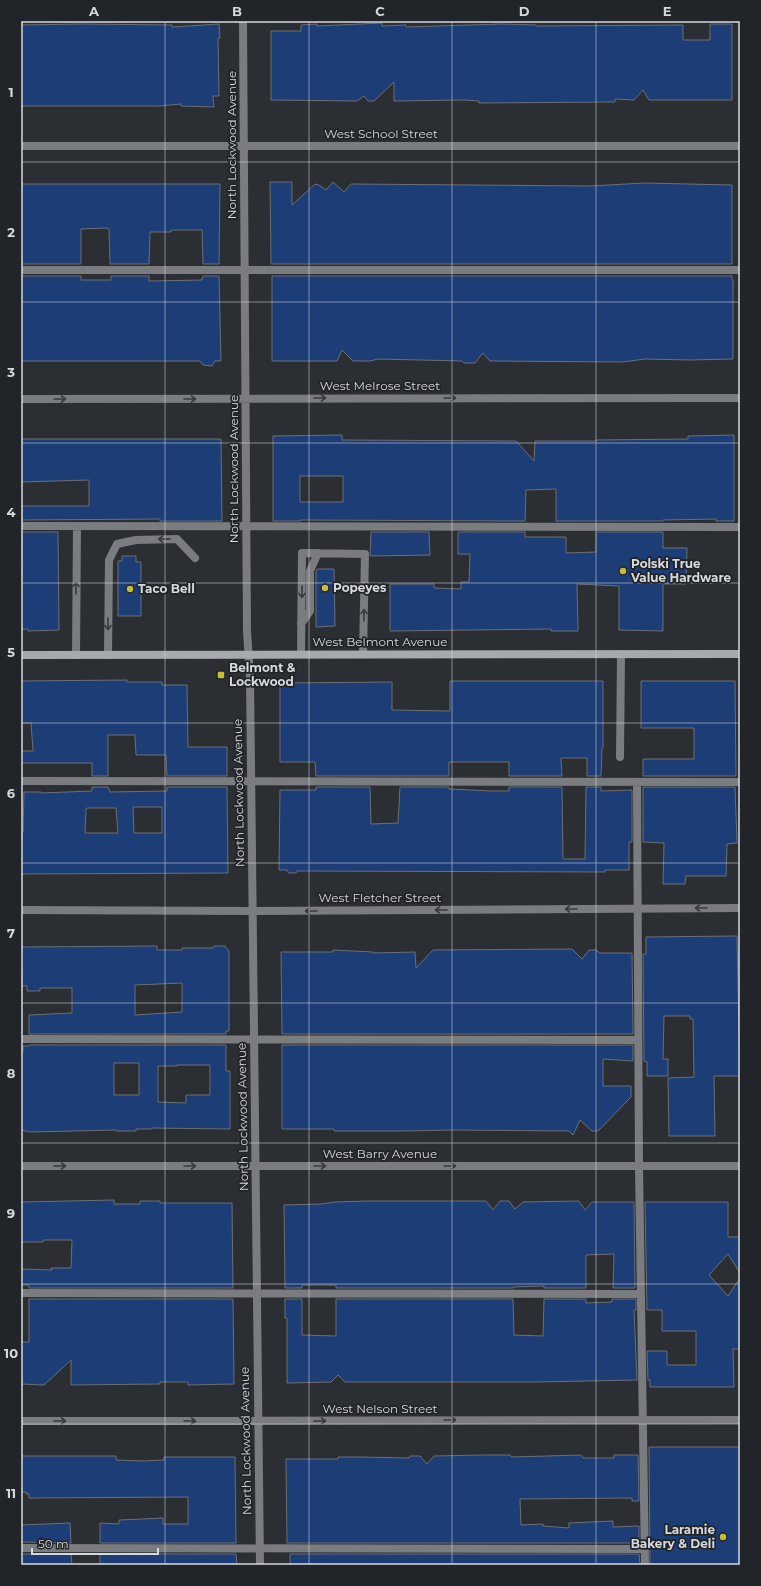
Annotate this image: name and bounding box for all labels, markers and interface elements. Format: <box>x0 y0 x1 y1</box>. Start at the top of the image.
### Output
text: A <box>88 3 100 19</box>
text: B <box>232 3 242 19</box>
text: C <box>375 3 385 19</box>
text: D <box>519 3 530 19</box>
text: E <box>663 3 672 19</box>
street label: North Lockwood Avenue <box>224 71 239 219</box>
text: 1 <box>8 84 14 100</box>
street label: West School Street <box>324 126 438 141</box>
text: 2 <box>7 224 15 240</box>
text: 3 <box>6 364 15 380</box>
street label: West Melrose Street <box>320 378 440 393</box>
one-way arrow <box>313 394 326 402</box>
one-way arrow <box>443 394 456 402</box>
one-way arrow <box>53 395 66 403</box>
one-way arrow <box>183 395 196 403</box>
street label: North Lockwood Avenue <box>226 395 241 543</box>
text: 4 <box>7 504 16 520</box>
one-way arrow <box>158 536 171 543</box>
place label: Polski True Value Hardware <box>630 556 731 585</box>
marker: Polski True Value Hardware <box>618 566 628 576</box>
place label: Popeyes <box>333 580 387 595</box>
place label: Taco Bell <box>138 581 195 596</box>
one-way arrow <box>72 582 80 595</box>
marker: Popeyes <box>320 583 330 593</box>
marker: Taco Bell <box>125 584 135 594</box>
one-way arrow <box>298 585 306 598</box>
one-way arrow <box>360 609 368 622</box>
one-way arrow <box>104 617 112 630</box>
street label: West Belmont Avenue <box>313 634 448 649</box>
text: 5 <box>7 644 15 660</box>
place label: Belmont & Lockwood <box>229 660 296 689</box>
marker: Belmont & Lockwood <box>216 670 226 680</box>
street label: North Lockwood Avenue <box>230 719 247 867</box>
text: 6 <box>7 785 16 801</box>
street label: West Fletcher Street <box>319 890 442 905</box>
one-way arrow <box>695 904 708 912</box>
one-way arrow <box>565 905 578 913</box>
one-way arrow <box>435 906 448 914</box>
one-way arrow <box>305 907 318 915</box>
text: 7 <box>7 925 15 941</box>
street label: North Lockwood Avenue <box>234 1043 251 1191</box>
text: 8 <box>7 1065 16 1081</box>
street label: West Barry Avenue <box>323 1146 437 1161</box>
one-way arrow <box>53 1162 66 1170</box>
one-way arrow <box>183 1162 196 1170</box>
one-way arrow <box>313 1162 326 1170</box>
one-way arrow <box>443 1162 456 1170</box>
text: 9 <box>7 1205 15 1221</box>
text: 10 <box>4 1345 18 1361</box>
street label: North Lockwood Avenue <box>237 1367 254 1515</box>
street label: West Nelson Street <box>323 1401 438 1416</box>
one-way arrow <box>443 1416 456 1424</box>
one-way arrow <box>53 1417 66 1425</box>
one-way arrow <box>183 1417 196 1425</box>
one-way arrow <box>313 1417 326 1425</box>
text: 11 <box>6 1485 16 1501</box>
place label: Laramie Bakery & Deli <box>631 1522 715 1551</box>
scale bar <box>32 1530 158 1556</box>
marker: Laramie Bakery & Deli <box>718 1532 728 1542</box>
text: 50 m <box>38 1536 69 1551</box>

